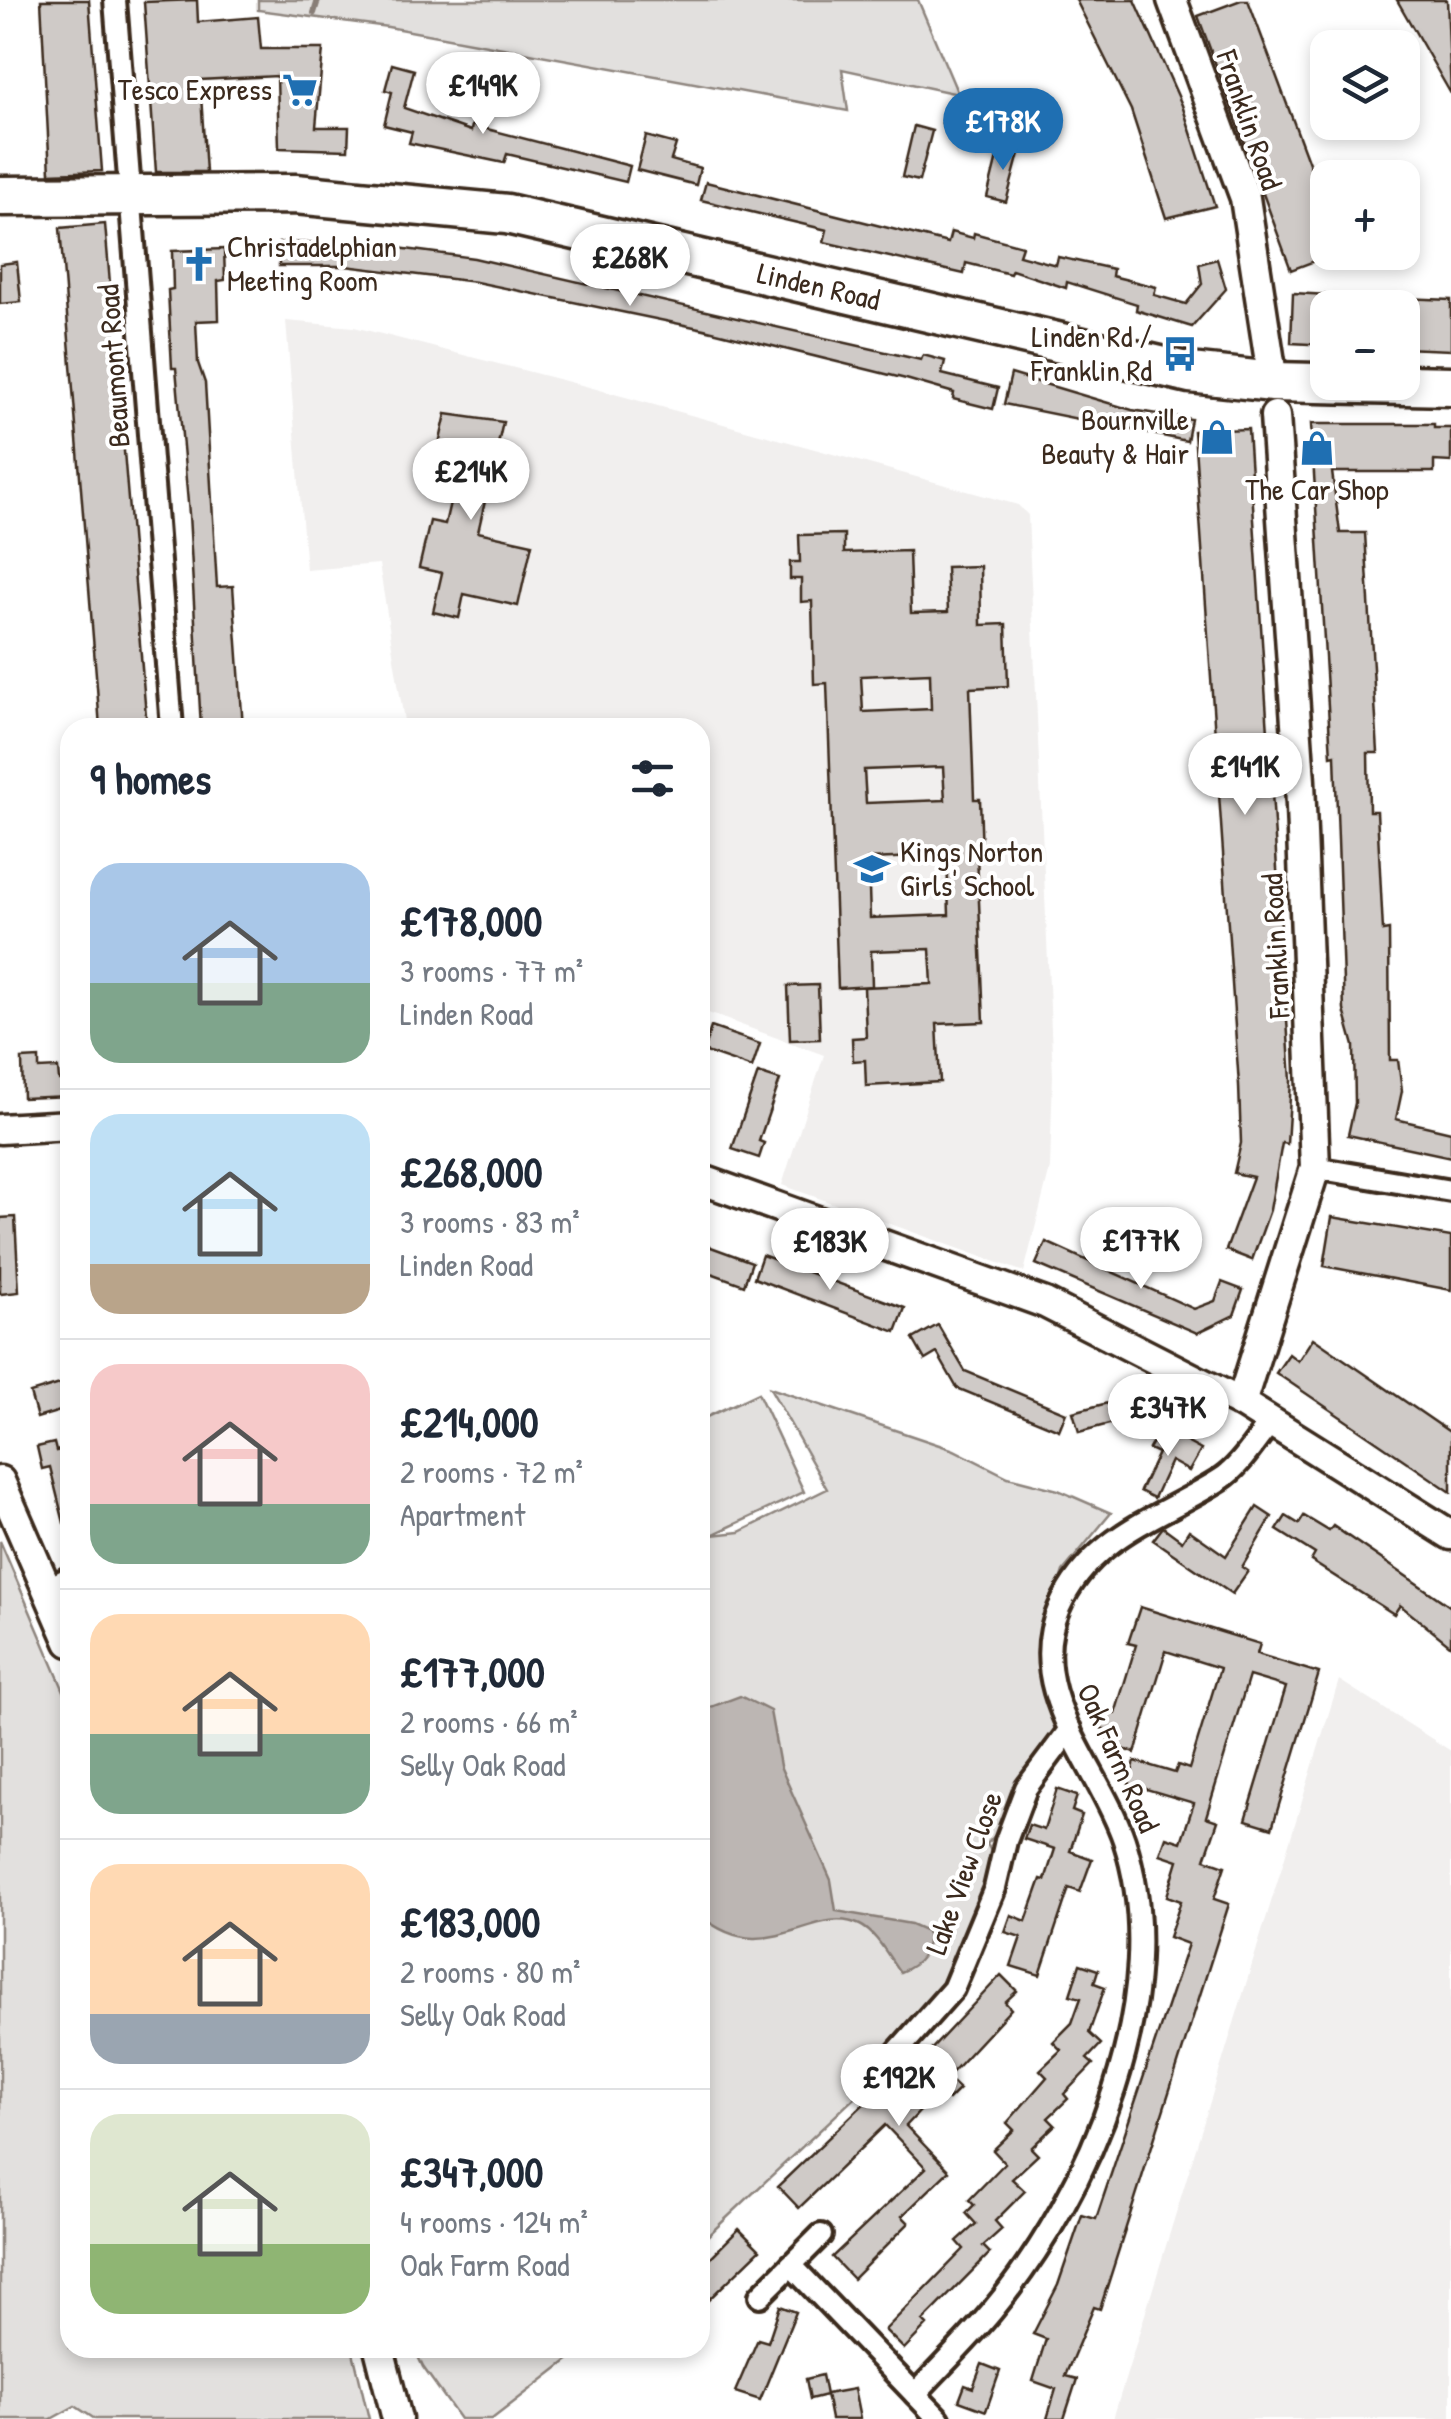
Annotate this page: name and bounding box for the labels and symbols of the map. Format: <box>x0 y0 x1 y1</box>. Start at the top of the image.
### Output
street label: Franklin Road <box>1207 44 1293 195</box>
pin: £149K <box>413 52 553 137</box>
place label: Tesco Express <box>118 69 272 109</box>
supermarket icon: Tesco Express <box>281 71 319 109</box>
pin: £178K <box>933 88 1073 173</box>
pin: £268K <box>560 224 700 309</box>
place label: Christadelphian Meeting Room <box>227 226 397 300</box>
church icon: Christadelphian Meeting Room <box>180 245 218 283</box>
street label: Linden Road <box>754 252 885 319</box>
street label: Beaumont Road <box>87 283 139 449</box>
place label: Linden Rd / Franklin Rd <box>1030 316 1152 390</box>
bus stop icon: Linden Rd / Franklin Rd <box>1161 335 1199 373</box>
place label: Bournville Beauty & Hair <box>1041 399 1189 473</box>
shop icon: Bournville Beauty & Hair <box>1198 418 1236 456</box>
shop icon: The Car Shop <box>1298 429 1336 467</box>
pin: £214K <box>401 438 541 523</box>
place label: The Car Shop <box>1245 469 1389 509</box>
pin: £141K <box>1175 733 1315 818</box>
place label: Kings Norton Girls' School <box>900 831 1043 905</box>
school or university icon: Kings Norton Girls' School <box>853 850 891 888</box>
street label: Franklin Road <box>1251 872 1299 1020</box>
pin: £177K <box>1071 1207 1211 1292</box>
pin: £183K <box>760 1208 900 1293</box>
pin: £347K <box>1098 1374 1238 1459</box>
street label: Oak Farm Road <box>1068 1677 1170 1839</box>
street label: Lake View Close <box>915 1786 1011 1960</box>
pin: £192K <box>829 2044 969 2129</box>

